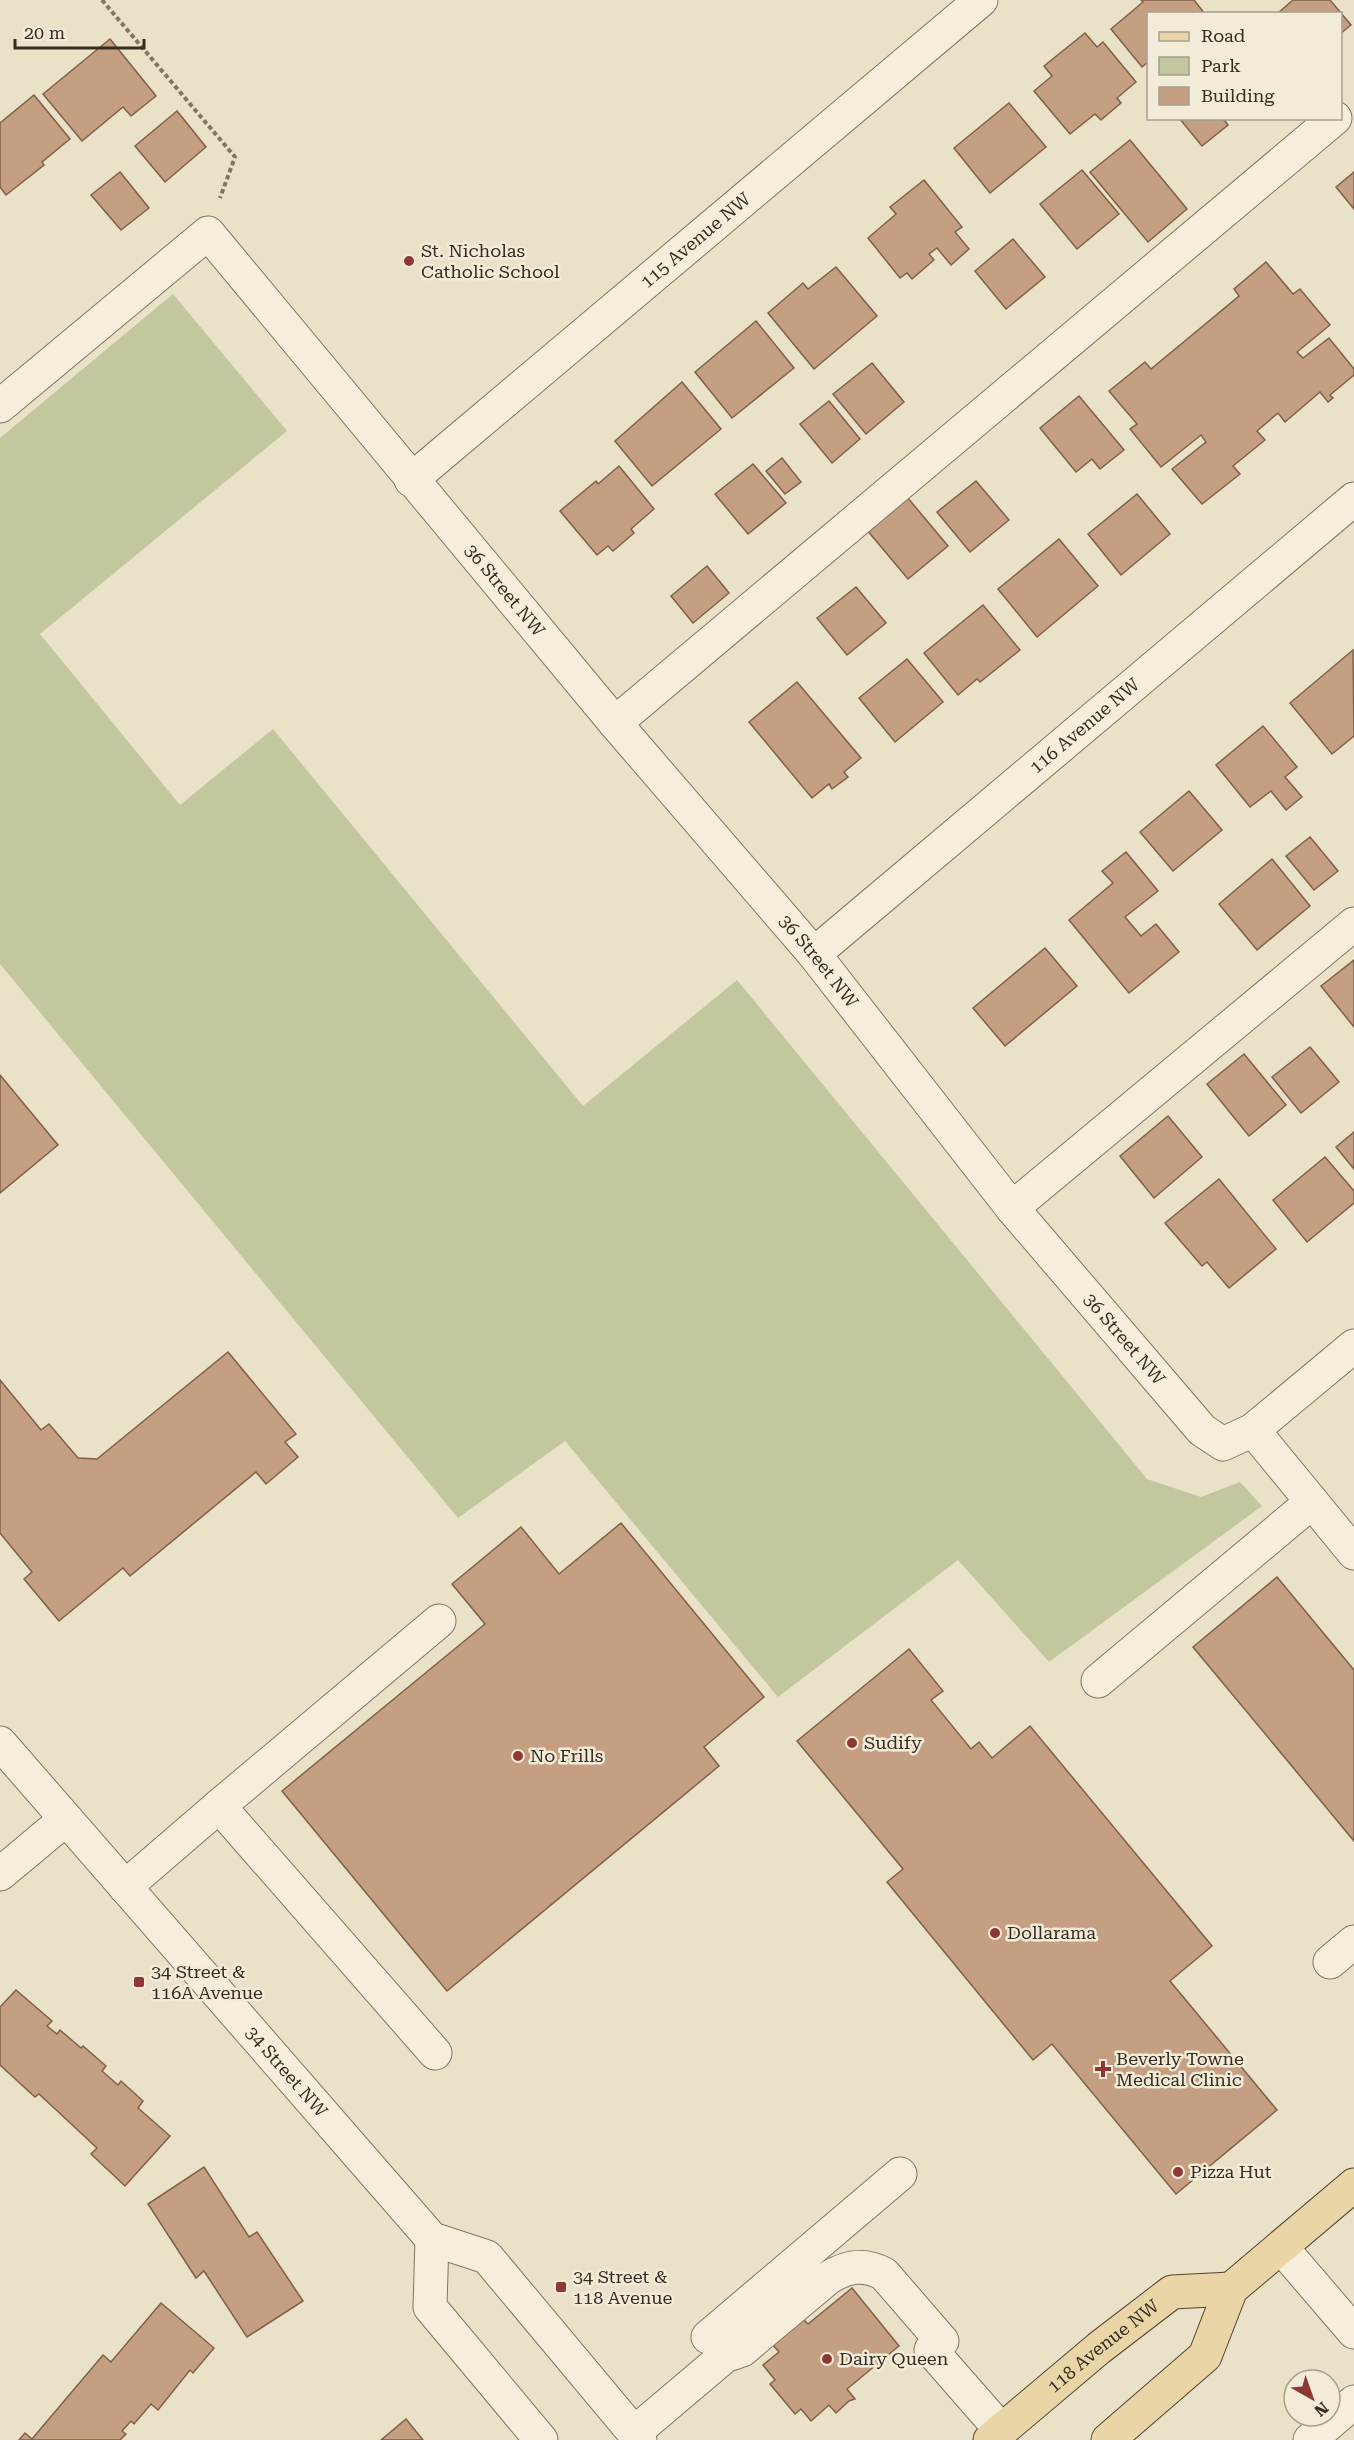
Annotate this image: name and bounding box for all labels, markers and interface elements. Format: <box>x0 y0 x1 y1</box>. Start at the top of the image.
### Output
scale bar <box>15 12 144 50</box>
legend <box>1147 12 1342 120</box>
text: 20 m <box>24 22 65 43</box>
text: Road <box>1201 25 1246 46</box>
text: Park <box>1201 55 1241 76</box>
text: Building <box>1201 85 1275 106</box>
street label: 115 Avenue NW <box>636 187 755 292</box>
place label: St. Nicholas Catholic School <box>421 240 560 282</box>
marker: St. Nicholas Catholic School <box>402 254 416 268</box>
street label: 36 Street NW <box>461 540 550 641</box>
street label: 116 Avenue NW <box>1025 673 1144 778</box>
street label: 36 Street NW <box>775 910 863 1012</box>
street label: 36 Street NW <box>1080 1289 1170 1389</box>
place label: Sudify <box>864 1732 922 1753</box>
marker: Sudify <box>845 1736 859 1750</box>
place label: No Frills <box>530 1745 603 1766</box>
marker: No Frills <box>511 1749 525 1763</box>
place label: Dollarama <box>1007 1922 1096 1943</box>
marker: Dollarama <box>988 1926 1002 1940</box>
place label: 34 Street & 116A Avenue <box>151 1961 263 2003</box>
marker: 34 Street & 116A Avenue <box>132 1975 146 1989</box>
street label: 34 Street NW <box>242 2022 332 2122</box>
place label: Beverly Towne Medical Clinic <box>1116 2048 1244 2090</box>
marker: Beverly Towne Medical Clinic <box>1094 2060 1112 2078</box>
place label: Pizza Hut <box>1190 2161 1272 2182</box>
marker: Pizza Hut <box>1171 2165 1185 2179</box>
place label: 34 Street & 118 Avenue <box>573 2266 672 2308</box>
marker: 34 Street & 118 Avenue <box>554 2280 568 2294</box>
street label: 118 Avenue NW <box>1043 2295 1163 2397</box>
place label: Dairy Queen <box>839 2348 949 2369</box>
marker: Dairy Queen <box>820 2352 834 2366</box>
north arrow <box>1282 2368 1342 2428</box>
text: N <box>1310 2398 1332 2420</box>

